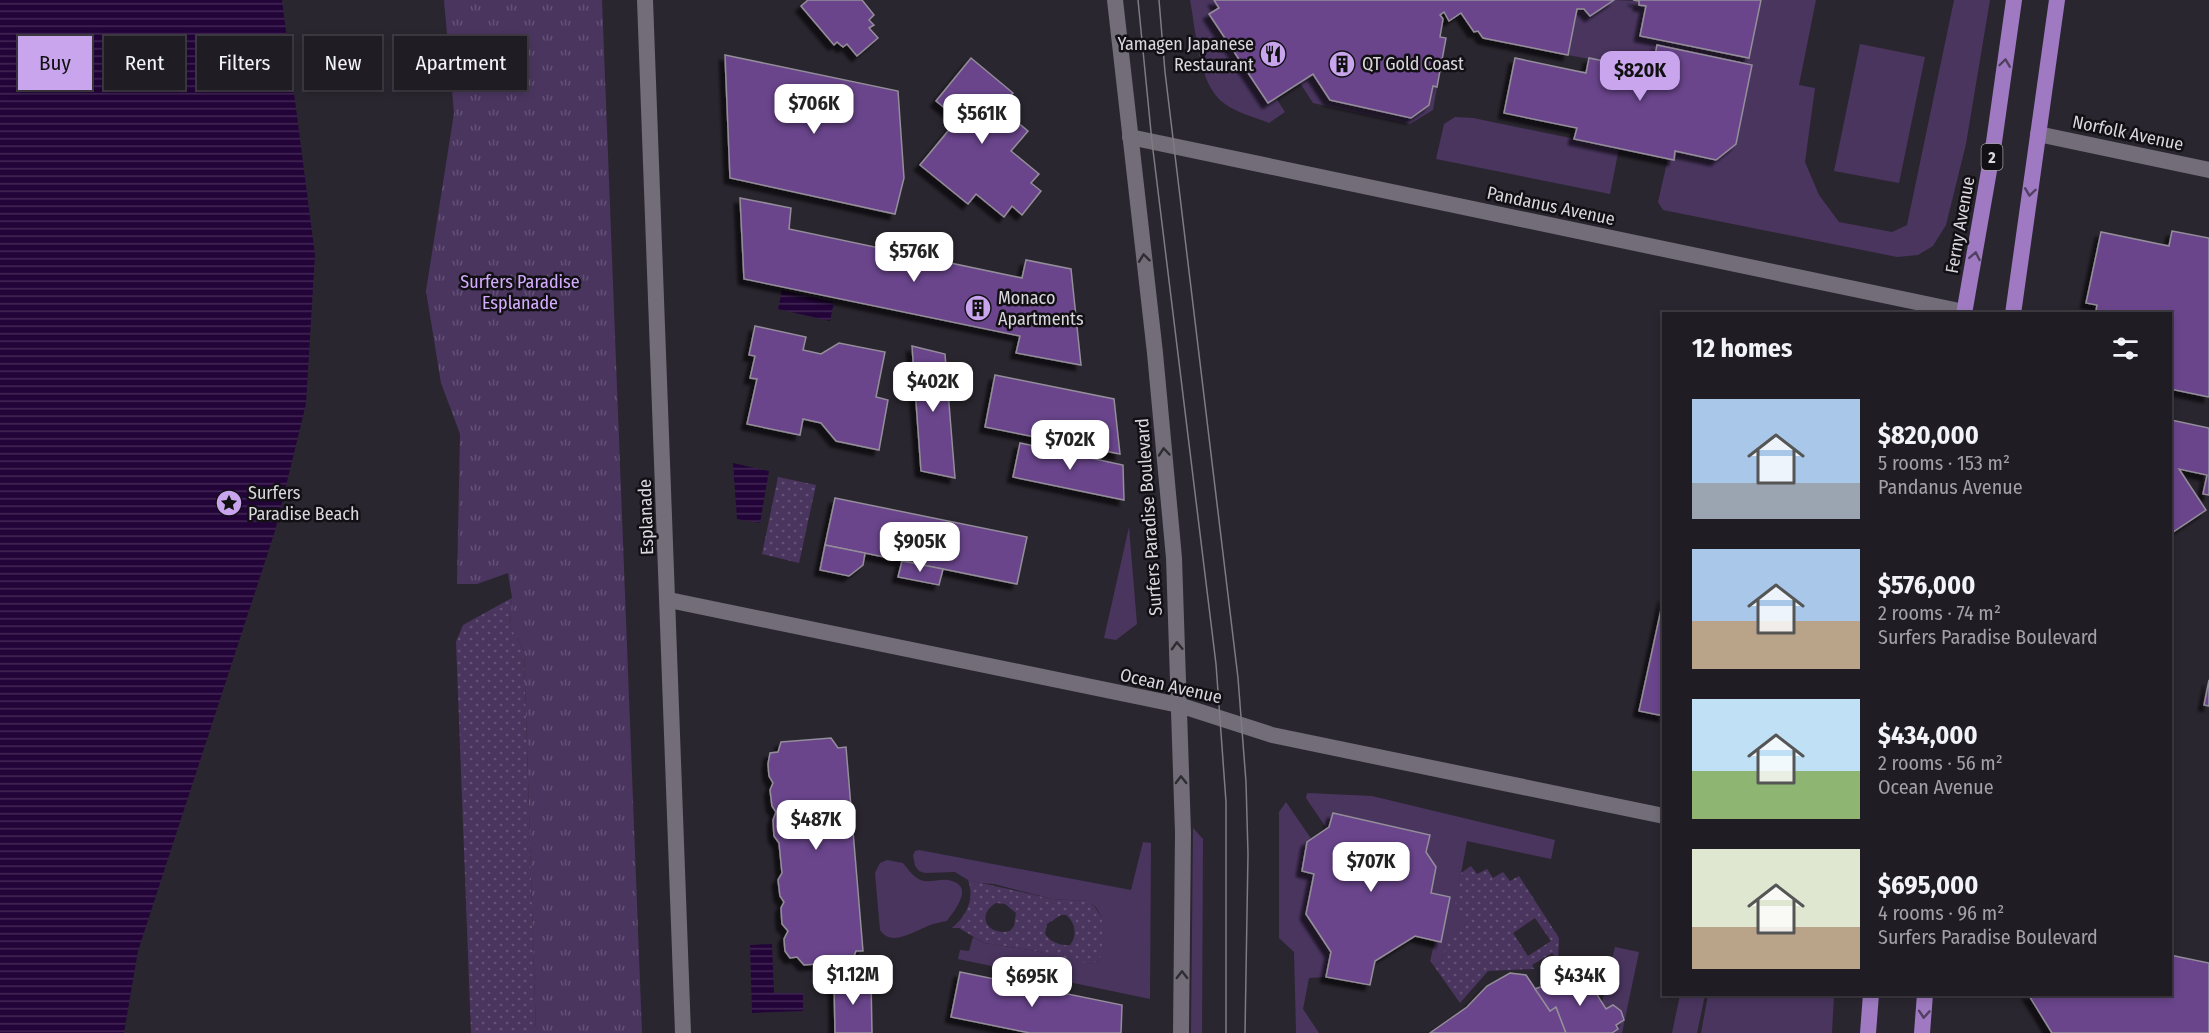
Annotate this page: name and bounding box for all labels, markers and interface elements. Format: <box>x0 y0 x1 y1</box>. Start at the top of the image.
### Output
place label: Yamagen Japanese Restaurant <box>1117 33 1254 76</box>
chip: Buy <box>18 36 92 90</box>
chip: Rent <box>104 36 185 90</box>
chip: Filters <box>197 36 292 90</box>
chip: New <box>304 36 382 90</box>
chip: Apartment <box>394 36 527 90</box>
restaurant icon: Yamagen Japanese Restaurant <box>1258 39 1288 69</box>
building icon: QT Gold Coast <box>1327 49 1357 79</box>
pin: $820K <box>1598 51 1682 102</box>
place label: QT Gold Coast <box>1362 53 1464 75</box>
text: $820K <box>1614 58 1666 82</box>
one-way arrow <box>1999 59 2011 68</box>
pin: $706K <box>772 84 856 135</box>
text: $706K <box>789 91 840 115</box>
pin: $561K <box>940 94 1024 145</box>
text: $561K <box>957 101 1007 125</box>
street label: Norfolk Avenue <box>2070 110 2186 156</box>
road number: 2 <box>1982 144 2002 170</box>
street label: Ferny Avenue <box>1941 175 1979 275</box>
street label: Pandanus Avenue <box>1485 182 1617 230</box>
one-way arrow <box>2024 188 2037 197</box>
pin: $576K <box>872 232 956 283</box>
text: $576K <box>889 239 939 263</box>
one-way arrow <box>1968 251 1981 261</box>
one-way arrow <box>1138 253 1150 262</box>
park label: Surfers Paradise Esplanade <box>460 271 580 314</box>
place label: Monaco Apartments <box>998 287 1084 330</box>
building icon: Monaco Apartments <box>963 293 993 323</box>
icon: filters <box>2109 332 2142 365</box>
text: 12 homes <box>1692 333 1792 364</box>
pin: $402K <box>891 362 975 413</box>
text: $402K <box>907 369 959 393</box>
street label: Surfers Paradise Boulevard <box>1131 418 1167 616</box>
pin: $702K <box>1028 420 1112 471</box>
text: $820,000 <box>1878 420 1979 451</box>
icon: home <box>1740 423 1812 495</box>
text: $702K <box>1045 427 1095 451</box>
one-way arrow <box>1158 447 1171 456</box>
text: 5 rooms · 153 m² <box>1878 451 2010 475</box>
text: Pandanus Avenue <box>1878 475 2023 499</box>
street label: Esplanade <box>634 479 658 555</box>
place label: Surfers Paradise Beach <box>248 482 359 525</box>
place icon: Surfers Paradise Beach <box>214 488 244 518</box>
pin: $905K <box>878 522 962 573</box>
text: $905K <box>894 529 946 553</box>
text: $576,000 <box>1878 570 1975 601</box>
icon: home <box>1740 573 1812 645</box>
text: 2 rooms · 74 m² <box>1878 601 2001 625</box>
text: Surfers Paradise Boulevard <box>1878 625 2098 649</box>
one-way arrow <box>1171 642 1184 651</box>
street label: Ocean Avenue <box>1118 664 1224 708</box>
text: $434,000 <box>1878 720 1978 751</box>
icon: home <box>1740 723 1812 795</box>
text: 2 rooms · 56 m² <box>1878 751 2003 775</box>
one-way arrow <box>1175 775 1188 784</box>
text: Ocean Avenue <box>1878 775 1994 799</box>
pin: $487K <box>774 800 858 851</box>
text: $487K <box>791 807 841 831</box>
pin: $707K <box>1329 842 1413 893</box>
text: $707K <box>1347 849 1395 873</box>
text: $695,000 <box>1878 870 1979 901</box>
icon: home <box>1740 873 1812 945</box>
text: 4 rooms · 96 m² <box>1878 901 2004 925</box>
text: Surfers Paradise Boulevard <box>1878 925 2098 949</box>
pin: $1.12M <box>804 955 902 1006</box>
pin: $434K <box>1538 956 1622 1007</box>
pin: $695K <box>990 957 1074 1008</box>
text: $1.12M <box>827 962 879 986</box>
text: $434K <box>1554 963 1606 987</box>
text: $695K <box>1006 964 1058 988</box>
one-way arrow <box>1176 970 1188 979</box>
one-way arrow <box>1918 1009 1931 1018</box>

